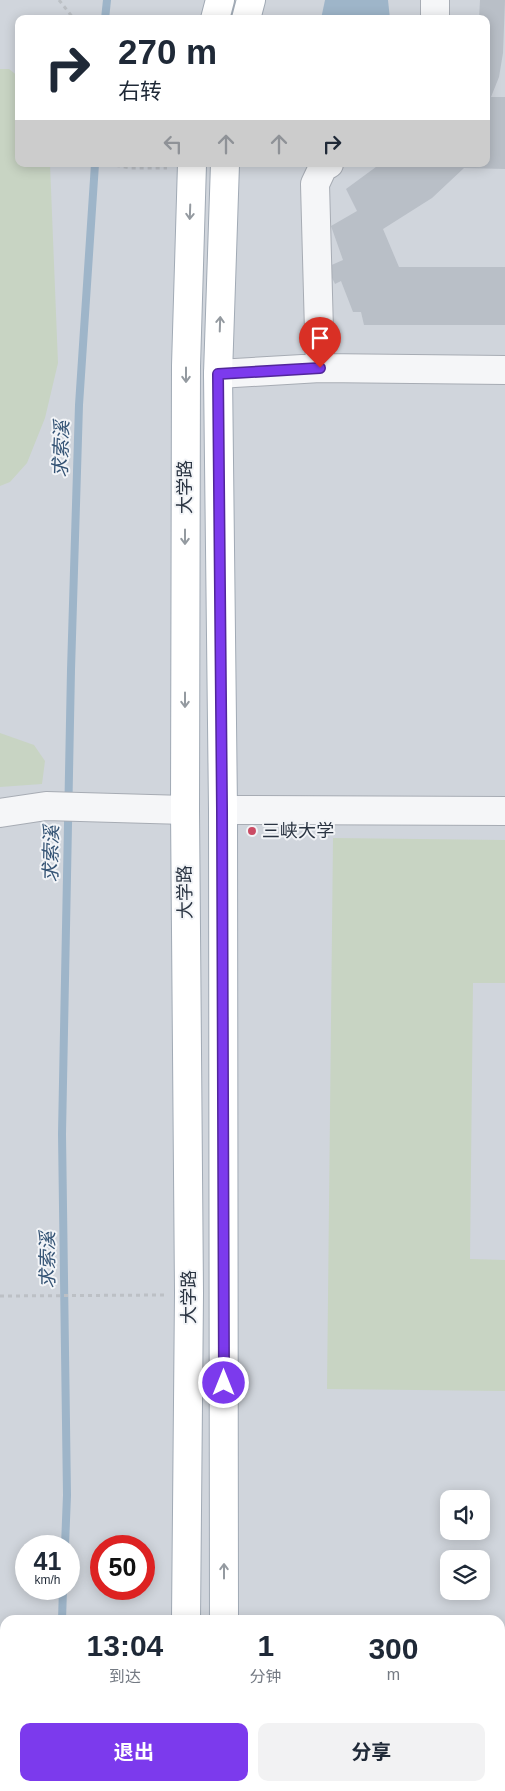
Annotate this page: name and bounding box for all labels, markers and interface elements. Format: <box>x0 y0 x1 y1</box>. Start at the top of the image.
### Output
text: 270 m <box>118 32 217 71</box>
icon: right <box>35 35 100 100</box>
text: 右转 <box>118 79 162 104</box>
icon: left <box>159 130 187 158</box>
icon: ahead <box>212 130 240 158</box>
icon: ahead <box>265 130 293 158</box>
icon: right <box>318 130 346 158</box>
one-way arrow <box>186 204 195 220</box>
one-way arrow <box>215 316 224 332</box>
pin <box>299 317 341 368</box>
icon: arrive <box>306 324 334 352</box>
one-way arrow <box>181 366 191 383</box>
water label: 求索溪 <box>50 418 73 478</box>
street label: 大学路 <box>175 460 195 514</box>
one-way arrow <box>180 529 190 545</box>
one-way arrow <box>180 692 190 708</box>
place label: 三峡大学 <box>262 821 334 841</box>
water label: 求索溪 <box>40 823 62 883</box>
marker: 三峡大学 <box>246 825 258 837</box>
street label: 大学路 <box>175 865 195 919</box>
water label: 求索溪 <box>37 1230 58 1289</box>
street label: 大学路 <box>179 1270 199 1324</box>
position arrow <box>197 1356 249 1408</box>
map controls <box>440 1490 490 1600</box>
button: sound <box>440 1490 490 1540</box>
speed limit sign: 50 <box>90 1535 155 1600</box>
text: 41 <box>34 1547 61 1575</box>
button: layers <box>440 1550 490 1600</box>
one-way arrow <box>219 1564 229 1580</box>
text: km/h <box>34 1573 61 1587</box>
text: 13:04 <box>87 1629 163 1662</box>
text: 1 <box>257 1629 274 1662</box>
text: 300 <box>368 1632 418 1665</box>
text: m <box>387 1666 400 1683</box>
text: 到达 <box>109 1668 141 1685</box>
text: 分钟 <box>250 1668 282 1685</box>
button: 退出 <box>20 1723 248 1781</box>
button: 分享 <box>258 1723 485 1781</box>

